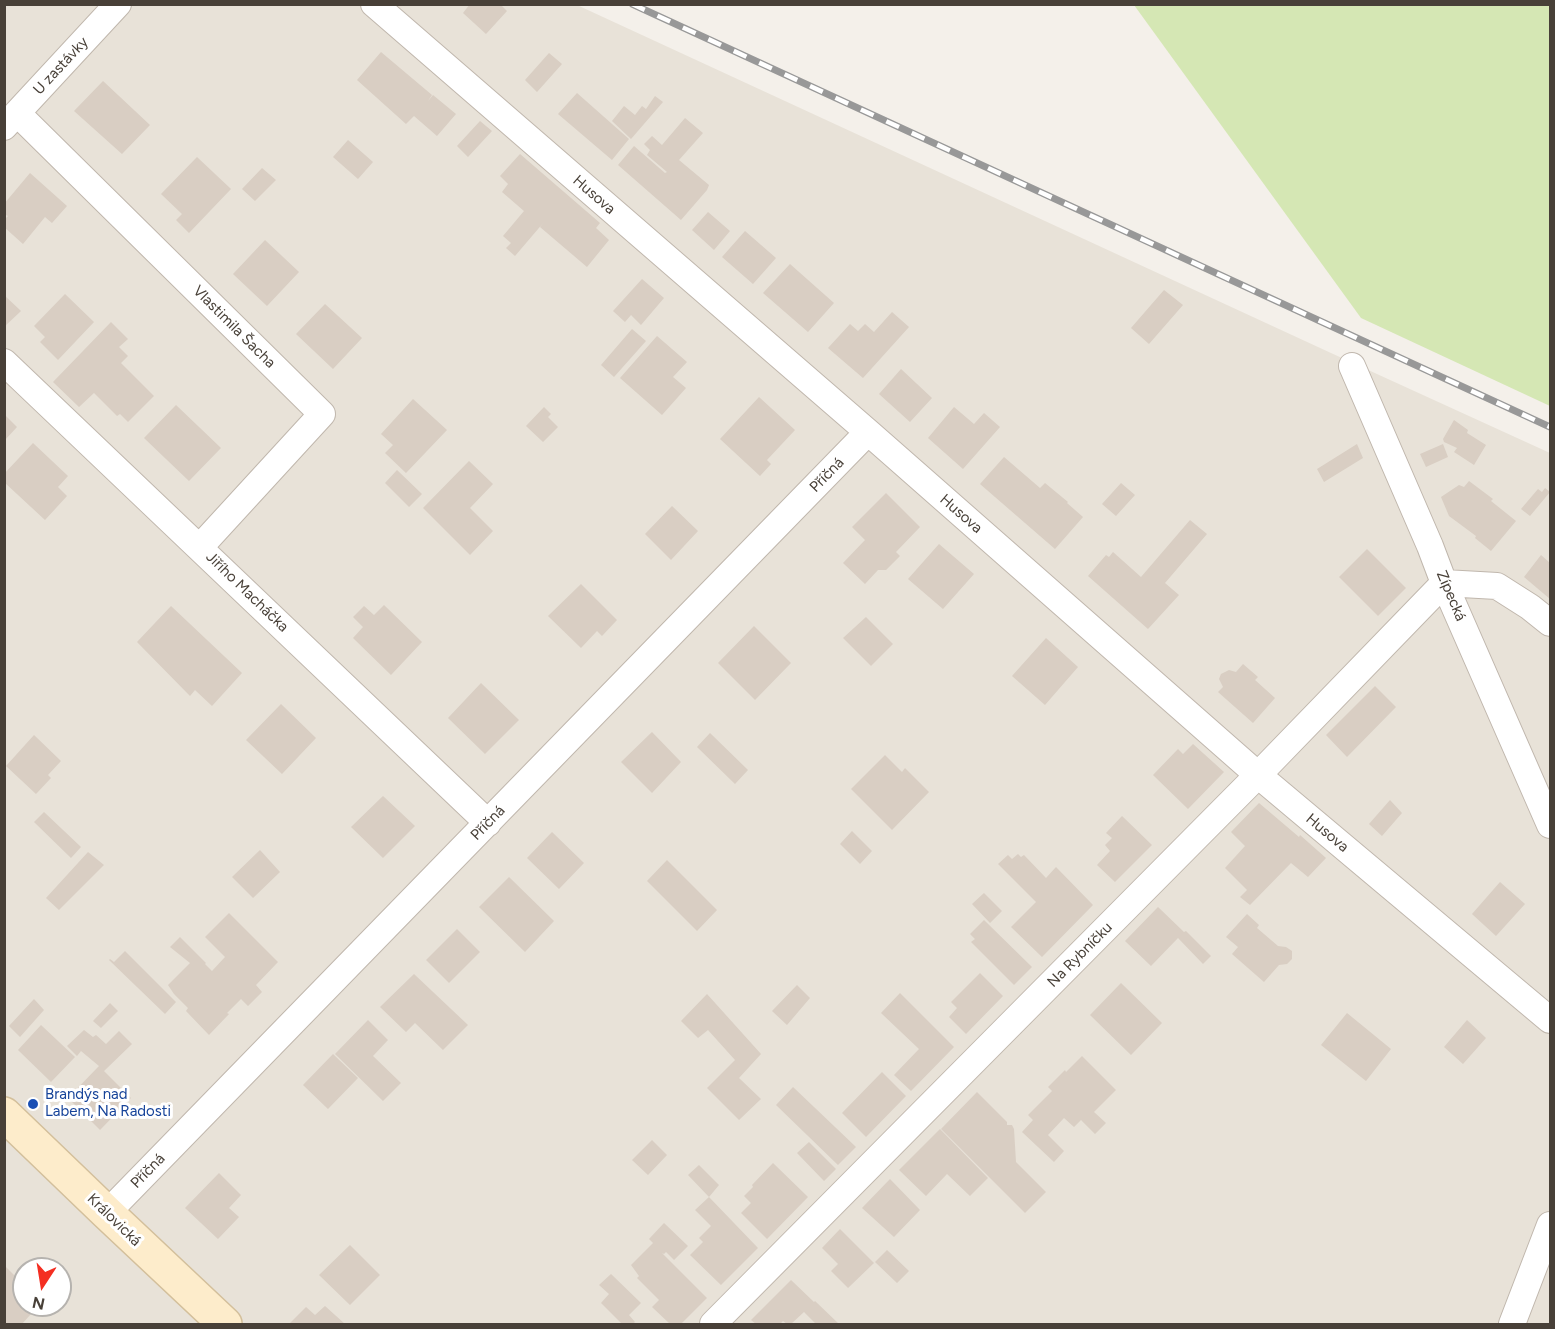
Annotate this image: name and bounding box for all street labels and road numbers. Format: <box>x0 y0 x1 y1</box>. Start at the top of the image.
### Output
street label: U zastávky <box>30 33 92 99</box>
street label: Husova <box>569 172 619 218</box>
street label: Vlastimila Šacha <box>189 282 279 372</box>
street label: Příčná <box>806 454 848 496</box>
street label: Husova <box>936 491 986 537</box>
street label: Jiřího Macháčka <box>202 548 292 636</box>
street label: Zípecká <box>1432 568 1470 624</box>
street label: Příčná <box>467 802 509 844</box>
street label: Husova <box>1302 810 1352 856</box>
street label: Na Rybníčku <box>1044 919 1116 991</box>
street label: Příčná <box>127 1150 169 1192</box>
street label: Královická <box>83 1190 145 1250</box>

